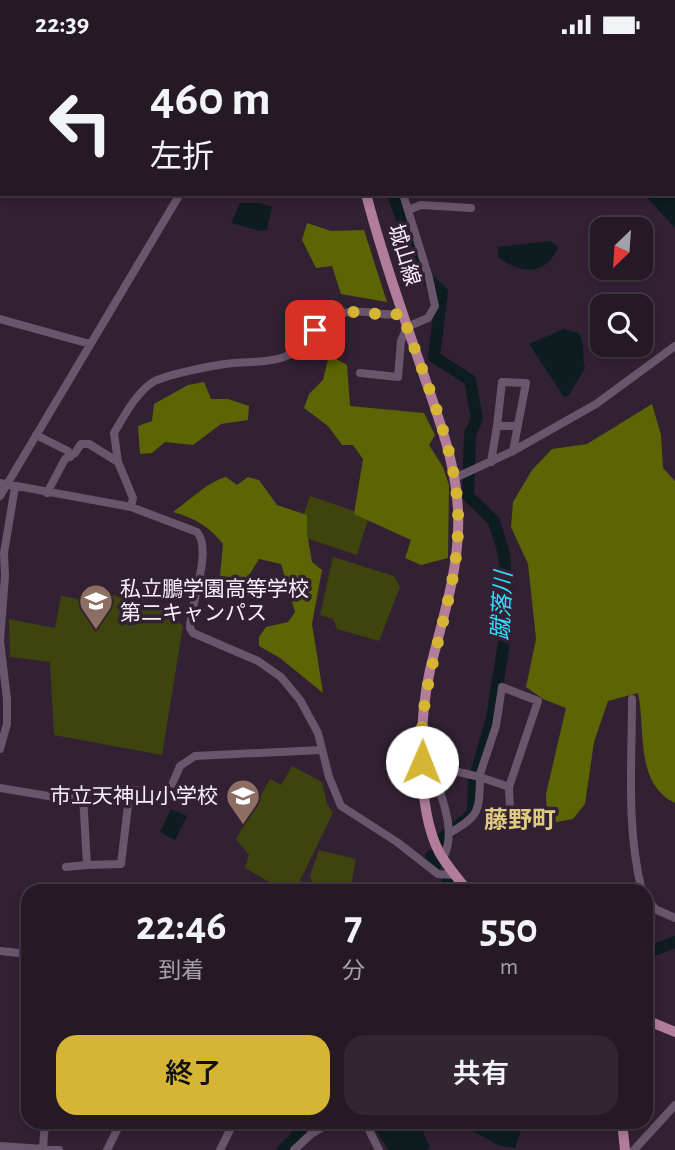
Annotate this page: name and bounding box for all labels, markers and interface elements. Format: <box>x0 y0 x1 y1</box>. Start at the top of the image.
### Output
text: 22:39 <box>35 11 89 37</box>
text: 460 m <box>150 75 271 124</box>
icon: left <box>35 77 126 168</box>
text: 左折 <box>150 141 214 173</box>
north arrow <box>590 217 653 280</box>
map controls <box>590 217 653 357</box>
street label: 城山線 <box>385 222 424 288</box>
button: search <box>590 294 653 357</box>
pin <box>285 300 345 360</box>
icon: arrive <box>296 311 334 349</box>
water label: 蹴落川 <box>488 568 516 641</box>
place label: 私立鵬学園高等学校 第二キャンパス <box>120 578 309 624</box>
school or university icon: 私立鵬学園高等学校 第二キャンパス <box>77 582 115 631</box>
position arrow <box>385 725 459 799</box>
school or university icon: 市立天神山小学校 <box>224 777 262 826</box>
place label: 市立天神山小学校 <box>50 785 218 807</box>
district label: 藤野町 <box>484 807 556 833</box>
text: 22:46 <box>136 905 227 947</box>
text: 7 <box>344 905 362 947</box>
text: 550 <box>480 908 538 950</box>
text: m <box>500 956 518 979</box>
text: 到着 <box>158 960 204 983</box>
text: 分 <box>342 960 365 983</box>
button: 終了 <box>56 1035 330 1115</box>
button: 共有 <box>344 1035 618 1115</box>

